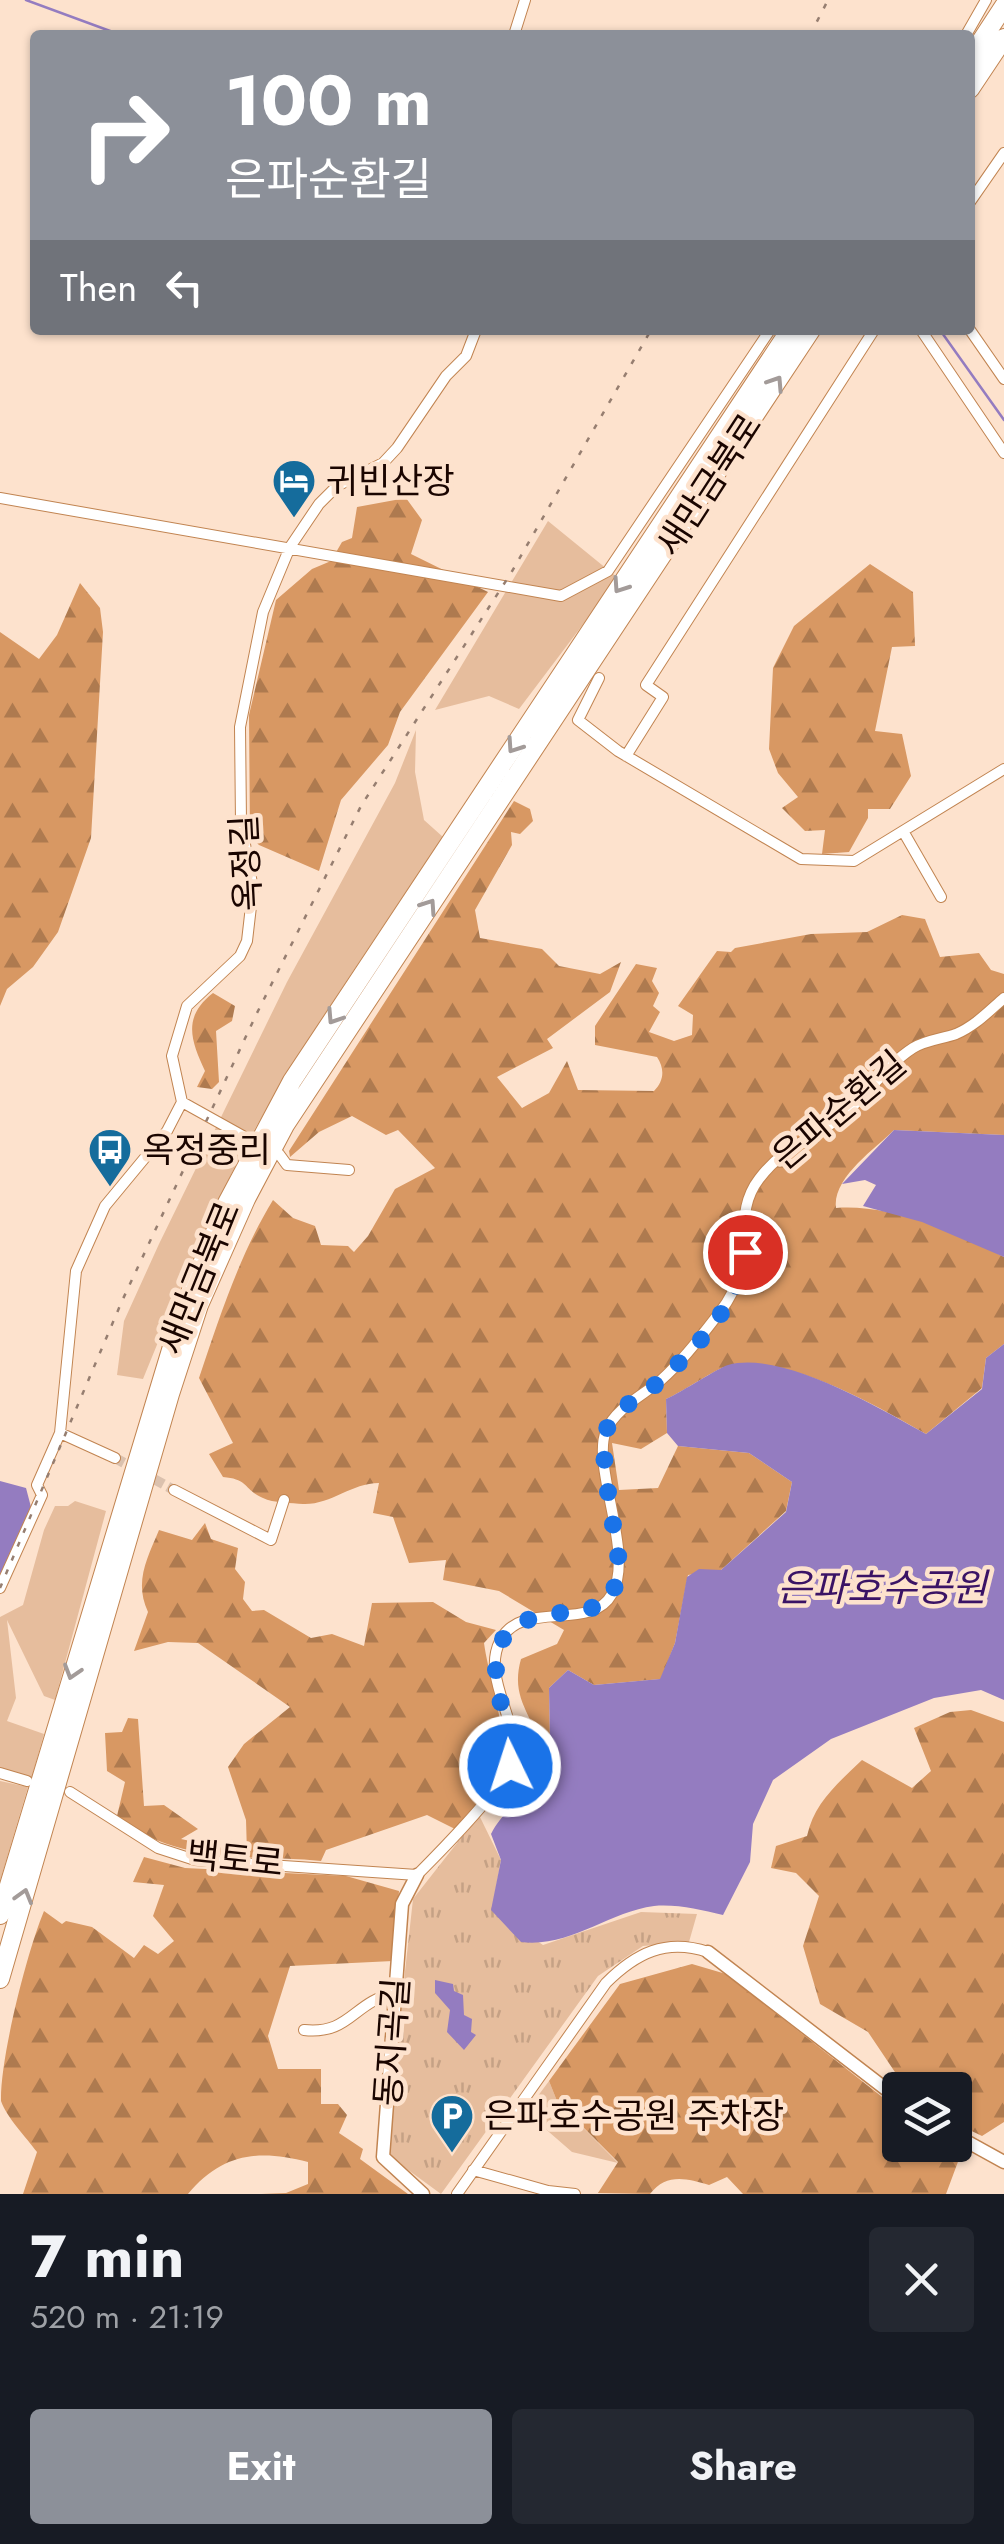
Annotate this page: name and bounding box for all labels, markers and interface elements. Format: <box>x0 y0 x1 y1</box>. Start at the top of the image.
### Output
text: 100 m <box>225 50 432 151</box>
icon: right <box>60 70 190 200</box>
text: 은파순환길 <box>225 147 432 212</box>
text: Then <box>60 260 137 315</box>
icon: left <box>157 260 212 315</box>
one-way arrow <box>764 375 783 393</box>
street label: 새만금북로 <box>644 404 774 566</box>
place label: 귀빈산장 <box>326 456 455 506</box>
hotel icon: 귀빈산장 <box>271 458 317 519</box>
one-way arrow <box>614 576 633 594</box>
one-way arrow <box>508 735 527 753</box>
street label: 옥정길 <box>219 813 273 913</box>
one-way arrow <box>416 899 435 917</box>
one-way arrow <box>328 1006 347 1024</box>
street label: 은파순환길 <box>761 1039 917 1181</box>
place label: 옥정중리 <box>142 1125 271 1175</box>
bus stop icon: 옥정중리 <box>87 1127 133 1188</box>
street label: 새만금북로 <box>146 1194 252 1362</box>
pin <box>703 1210 788 1295</box>
icon: arrive <box>718 1225 773 1280</box>
water label: 은파호수공원 <box>777 1560 990 1615</box>
one-way arrow <box>63 1663 84 1680</box>
position arrow <box>458 1714 562 1818</box>
street label: 백토로 <box>184 1829 286 1889</box>
one-way arrow <box>12 1889 33 1906</box>
street label: 동지곡길 <box>363 1976 421 2108</box>
map controls <box>882 2072 972 2162</box>
button: layers <box>882 2072 972 2162</box>
place label: 은파호수공원 주차장 <box>484 2091 784 2141</box>
parking icon: 은파호수공원 주차장 <box>429 2093 475 2154</box>
text: 7 min <box>30 2213 184 2300</box>
button: close <box>869 2227 974 2332</box>
text: 520 m · 21:19 <box>30 2294 224 2340</box>
button: Exit <box>30 2409 492 2524</box>
button: Share <box>512 2409 974 2524</box>

